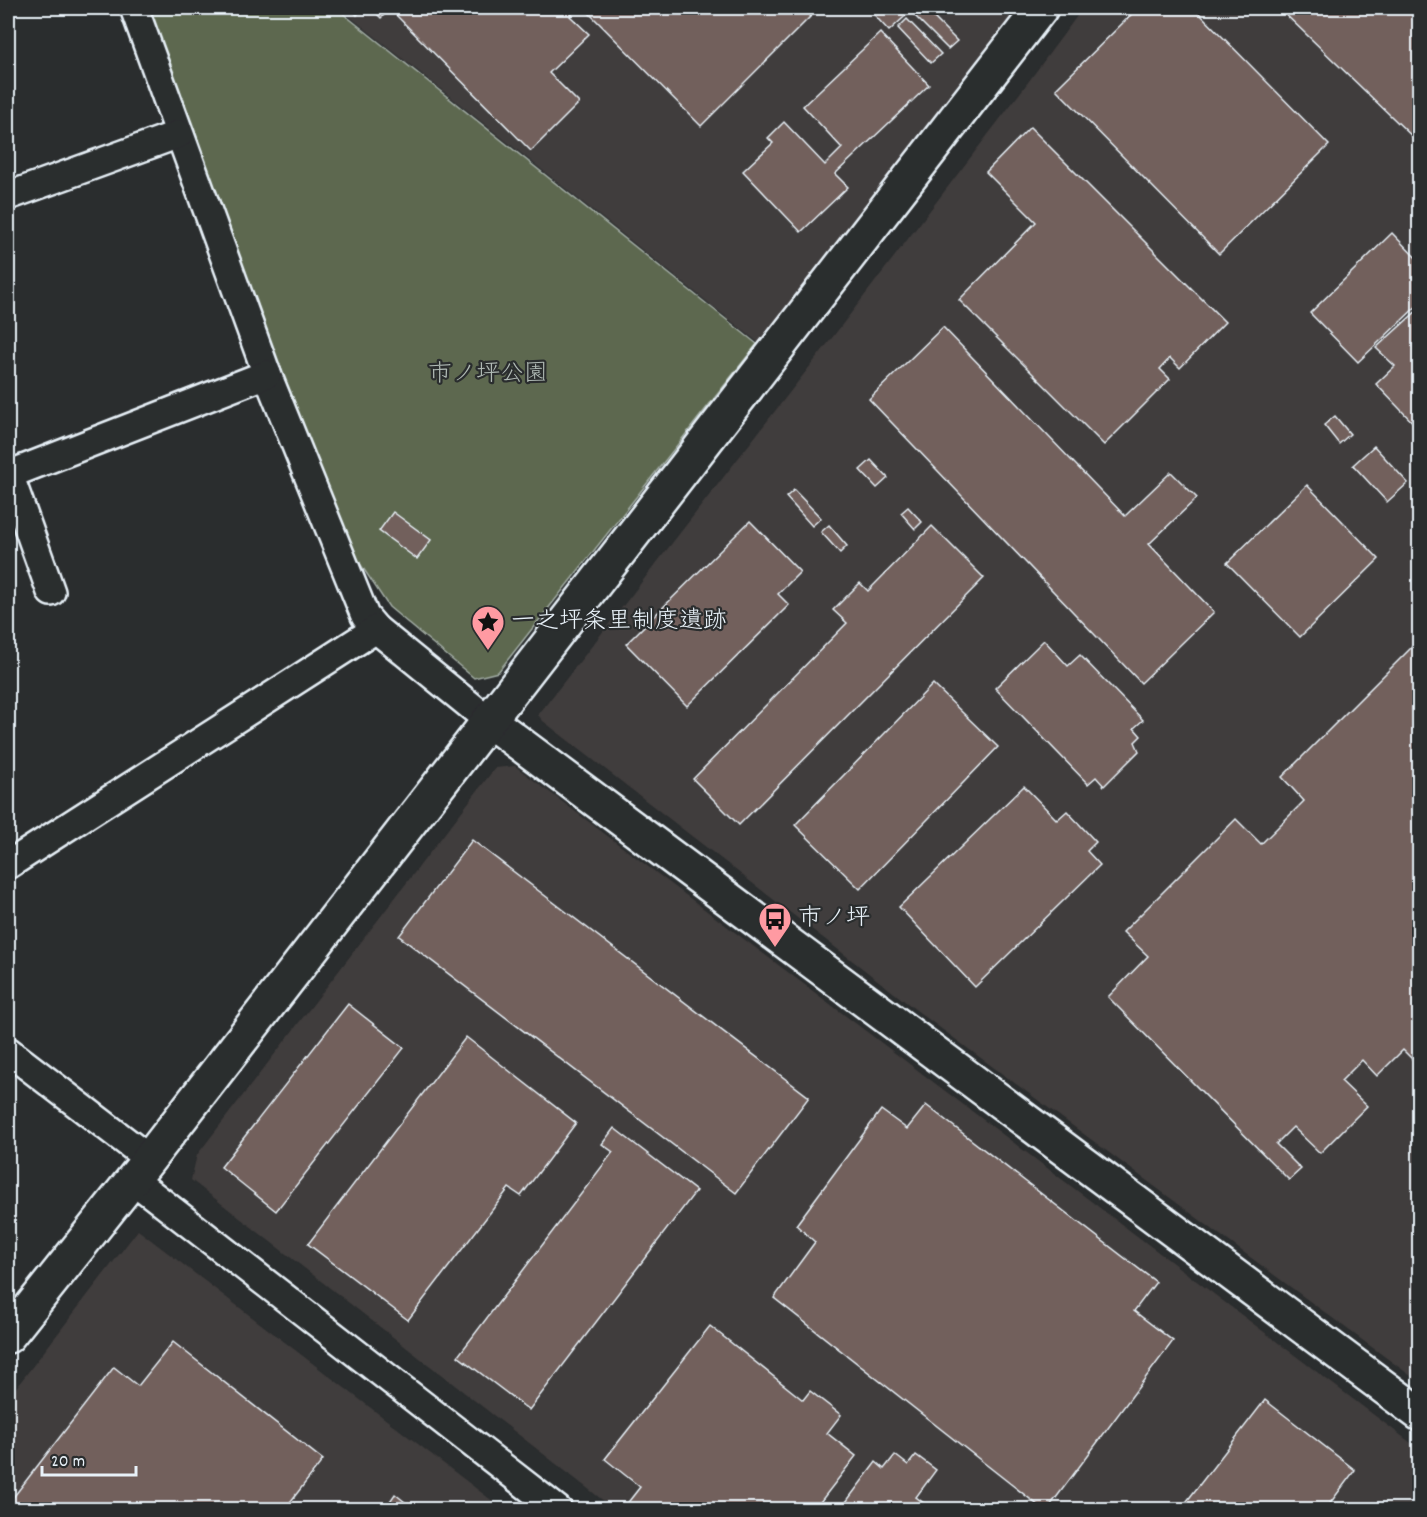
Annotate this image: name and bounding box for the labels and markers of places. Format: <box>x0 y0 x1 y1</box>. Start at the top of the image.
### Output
place icon: 一之坪条里制度遺跡 <box>470 604 506 651</box>
place label: 一之坪条里制度遺跡 <box>511 605 727 639</box>
bus stop icon: 市ノ坪 <box>757 901 793 948</box>
place label: 市ノ坪 <box>798 902 870 936</box>

